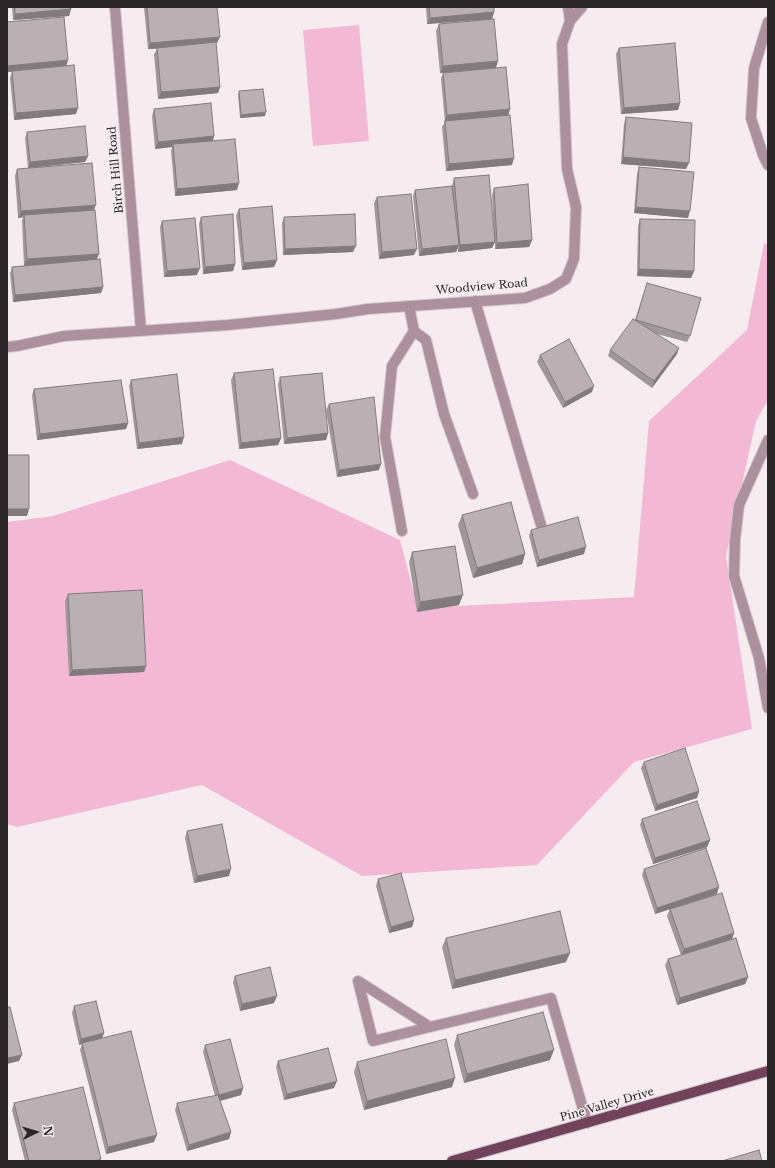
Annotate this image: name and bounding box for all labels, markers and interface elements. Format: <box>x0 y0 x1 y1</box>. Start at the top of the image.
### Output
street label: Birch Hill Road <box>106 126 126 214</box>
street label: Woodview Road <box>435 276 529 298</box>
street label: Pine Valley Drive <box>559 1085 655 1125</box>
north arrow <box>16 1112 56 1152</box>
text: N <box>41 1125 55 1137</box>

